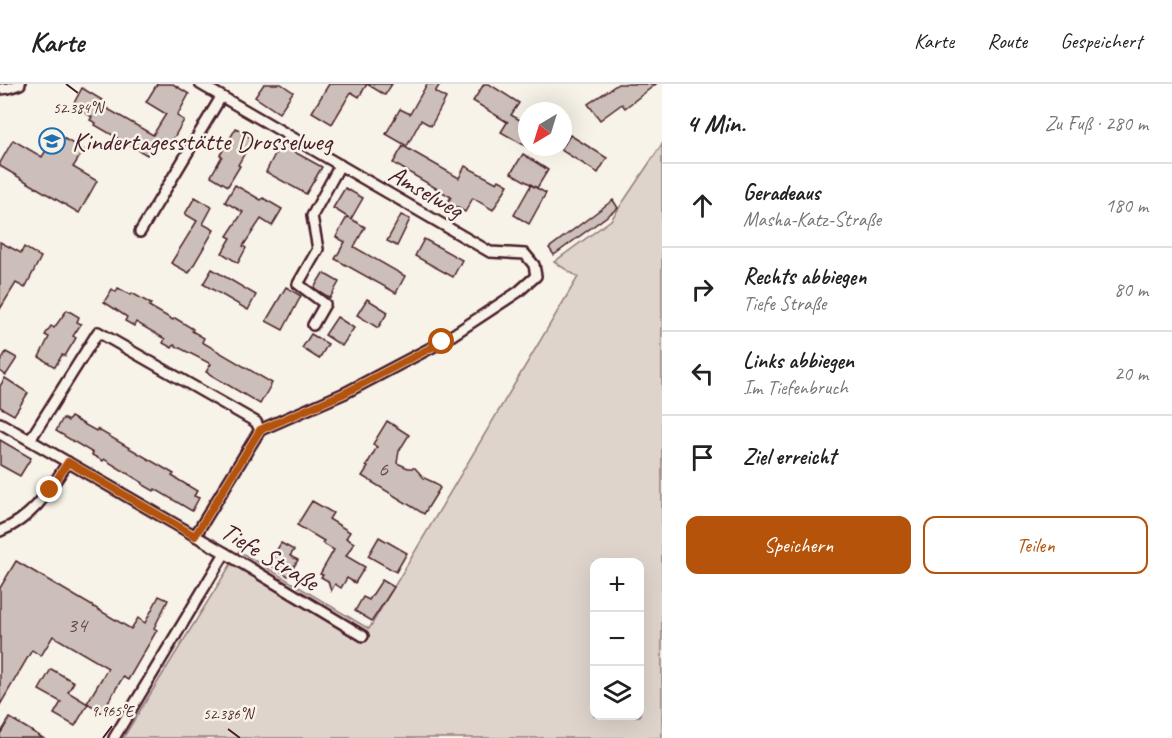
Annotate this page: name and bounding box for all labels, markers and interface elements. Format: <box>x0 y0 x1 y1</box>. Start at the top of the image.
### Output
text: Karte <box>30 24 84 59</box>
text: Karte <box>914 28 954 54</box>
text: Route <box>987 28 1027 54</box>
text: Gespeichert <box>1060 28 1142 54</box>
text: 52.384°N <box>53 99 106 118</box>
north arrow <box>518 102 572 156</box>
text: 4 Min. <box>686 107 745 140</box>
text: Zu Fuß · 280 m <box>1045 111 1148 136</box>
place label: Kindertagesstätte Drosselweg <box>72 125 333 158</box>
school or university icon: Kindertagesstätte Drosselweg <box>37 126 67 156</box>
street label: Amselweg <box>383 157 470 227</box>
text: Geradeaus <box>743 179 820 207</box>
icon: ahead <box>686 189 719 222</box>
text: 180 m <box>1105 193 1148 218</box>
text: Masha-Katz-Straße <box>743 207 881 232</box>
text: Rechts abbiegen <box>743 263 866 291</box>
icon: right <box>686 273 719 306</box>
text: 80 m <box>1114 277 1148 302</box>
text: Tiefe Straße <box>743 291 826 316</box>
route start <box>428 328 454 354</box>
text: Links abbiegen <box>743 347 854 375</box>
icon: left <box>686 357 719 390</box>
text: 20 m <box>1114 361 1148 386</box>
text: Im Tiefenbruch <box>743 375 848 400</box>
icon: arrive <box>686 441 719 474</box>
text: Ziel erreicht <box>743 443 836 471</box>
house number: 6 <box>378 455 389 483</box>
route end <box>36 476 62 502</box>
street label: Tiefe Straße <box>215 514 327 600</box>
button: Speichern <box>686 516 911 574</box>
button: Teilen <box>923 516 1148 574</box>
map controls <box>590 558 644 720</box>
button: + <box>590 558 644 612</box>
house number: 34 <box>67 611 89 639</box>
button: − <box>590 612 644 666</box>
button: layers <box>590 666 644 720</box>
text: 9.965°E <box>91 702 135 721</box>
text: 52.386°N <box>203 705 256 724</box>

